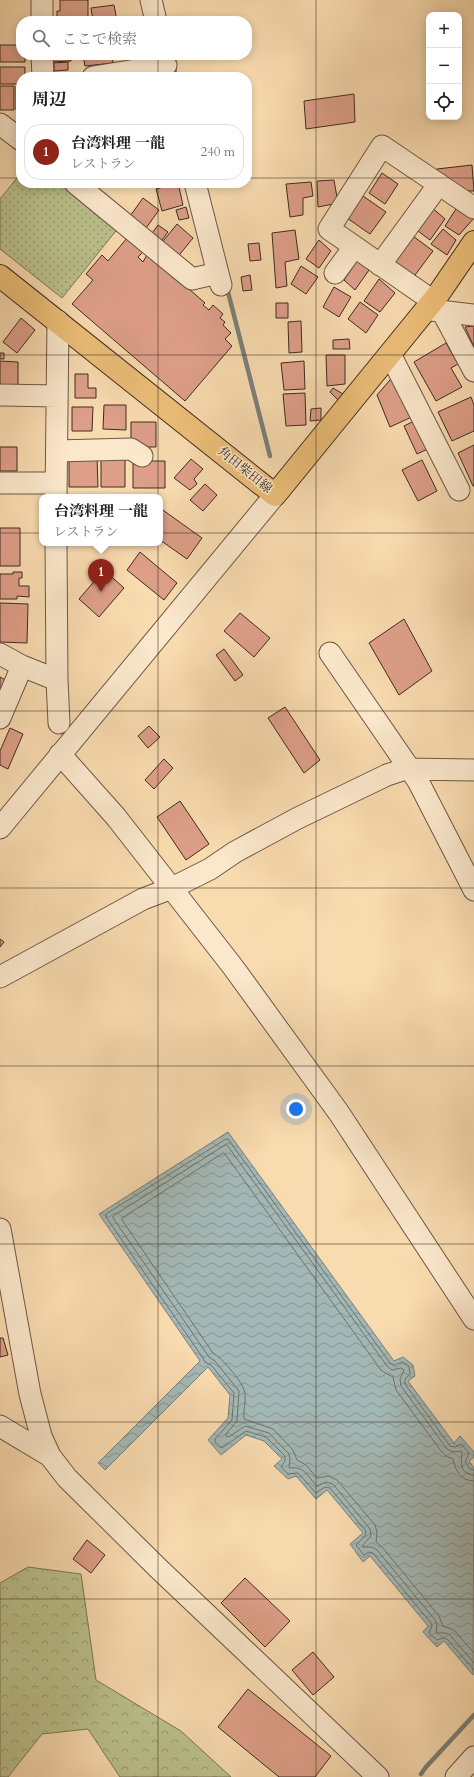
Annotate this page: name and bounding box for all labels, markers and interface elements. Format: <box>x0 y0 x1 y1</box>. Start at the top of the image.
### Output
map controls <box>426 12 462 120</box>
button: + <box>426 12 462 48</box>
search box <box>16 16 252 60</box>
icon: search <box>30 27 52 49</box>
text: ここで検索 <box>62 29 137 49</box>
button: − <box>426 48 462 84</box>
button: locate <box>426 84 462 120</box>
text: 周辺 <box>32 88 66 111</box>
text: 台湾料理 一龍 <box>71 133 165 153</box>
text: 1 <box>43 143 49 161</box>
text: 240 m <box>201 143 235 161</box>
text: レストラン <box>71 155 136 173</box>
street label: 角田柴田線 <box>214 443 276 497</box>
popup <box>39 494 163 546</box>
text: 台湾料理 一龍 <box>54 501 148 521</box>
text: レストラン <box>54 523 119 541</box>
pin: 1 <box>88 559 114 592</box>
your location <box>286 1099 306 1119</box>

